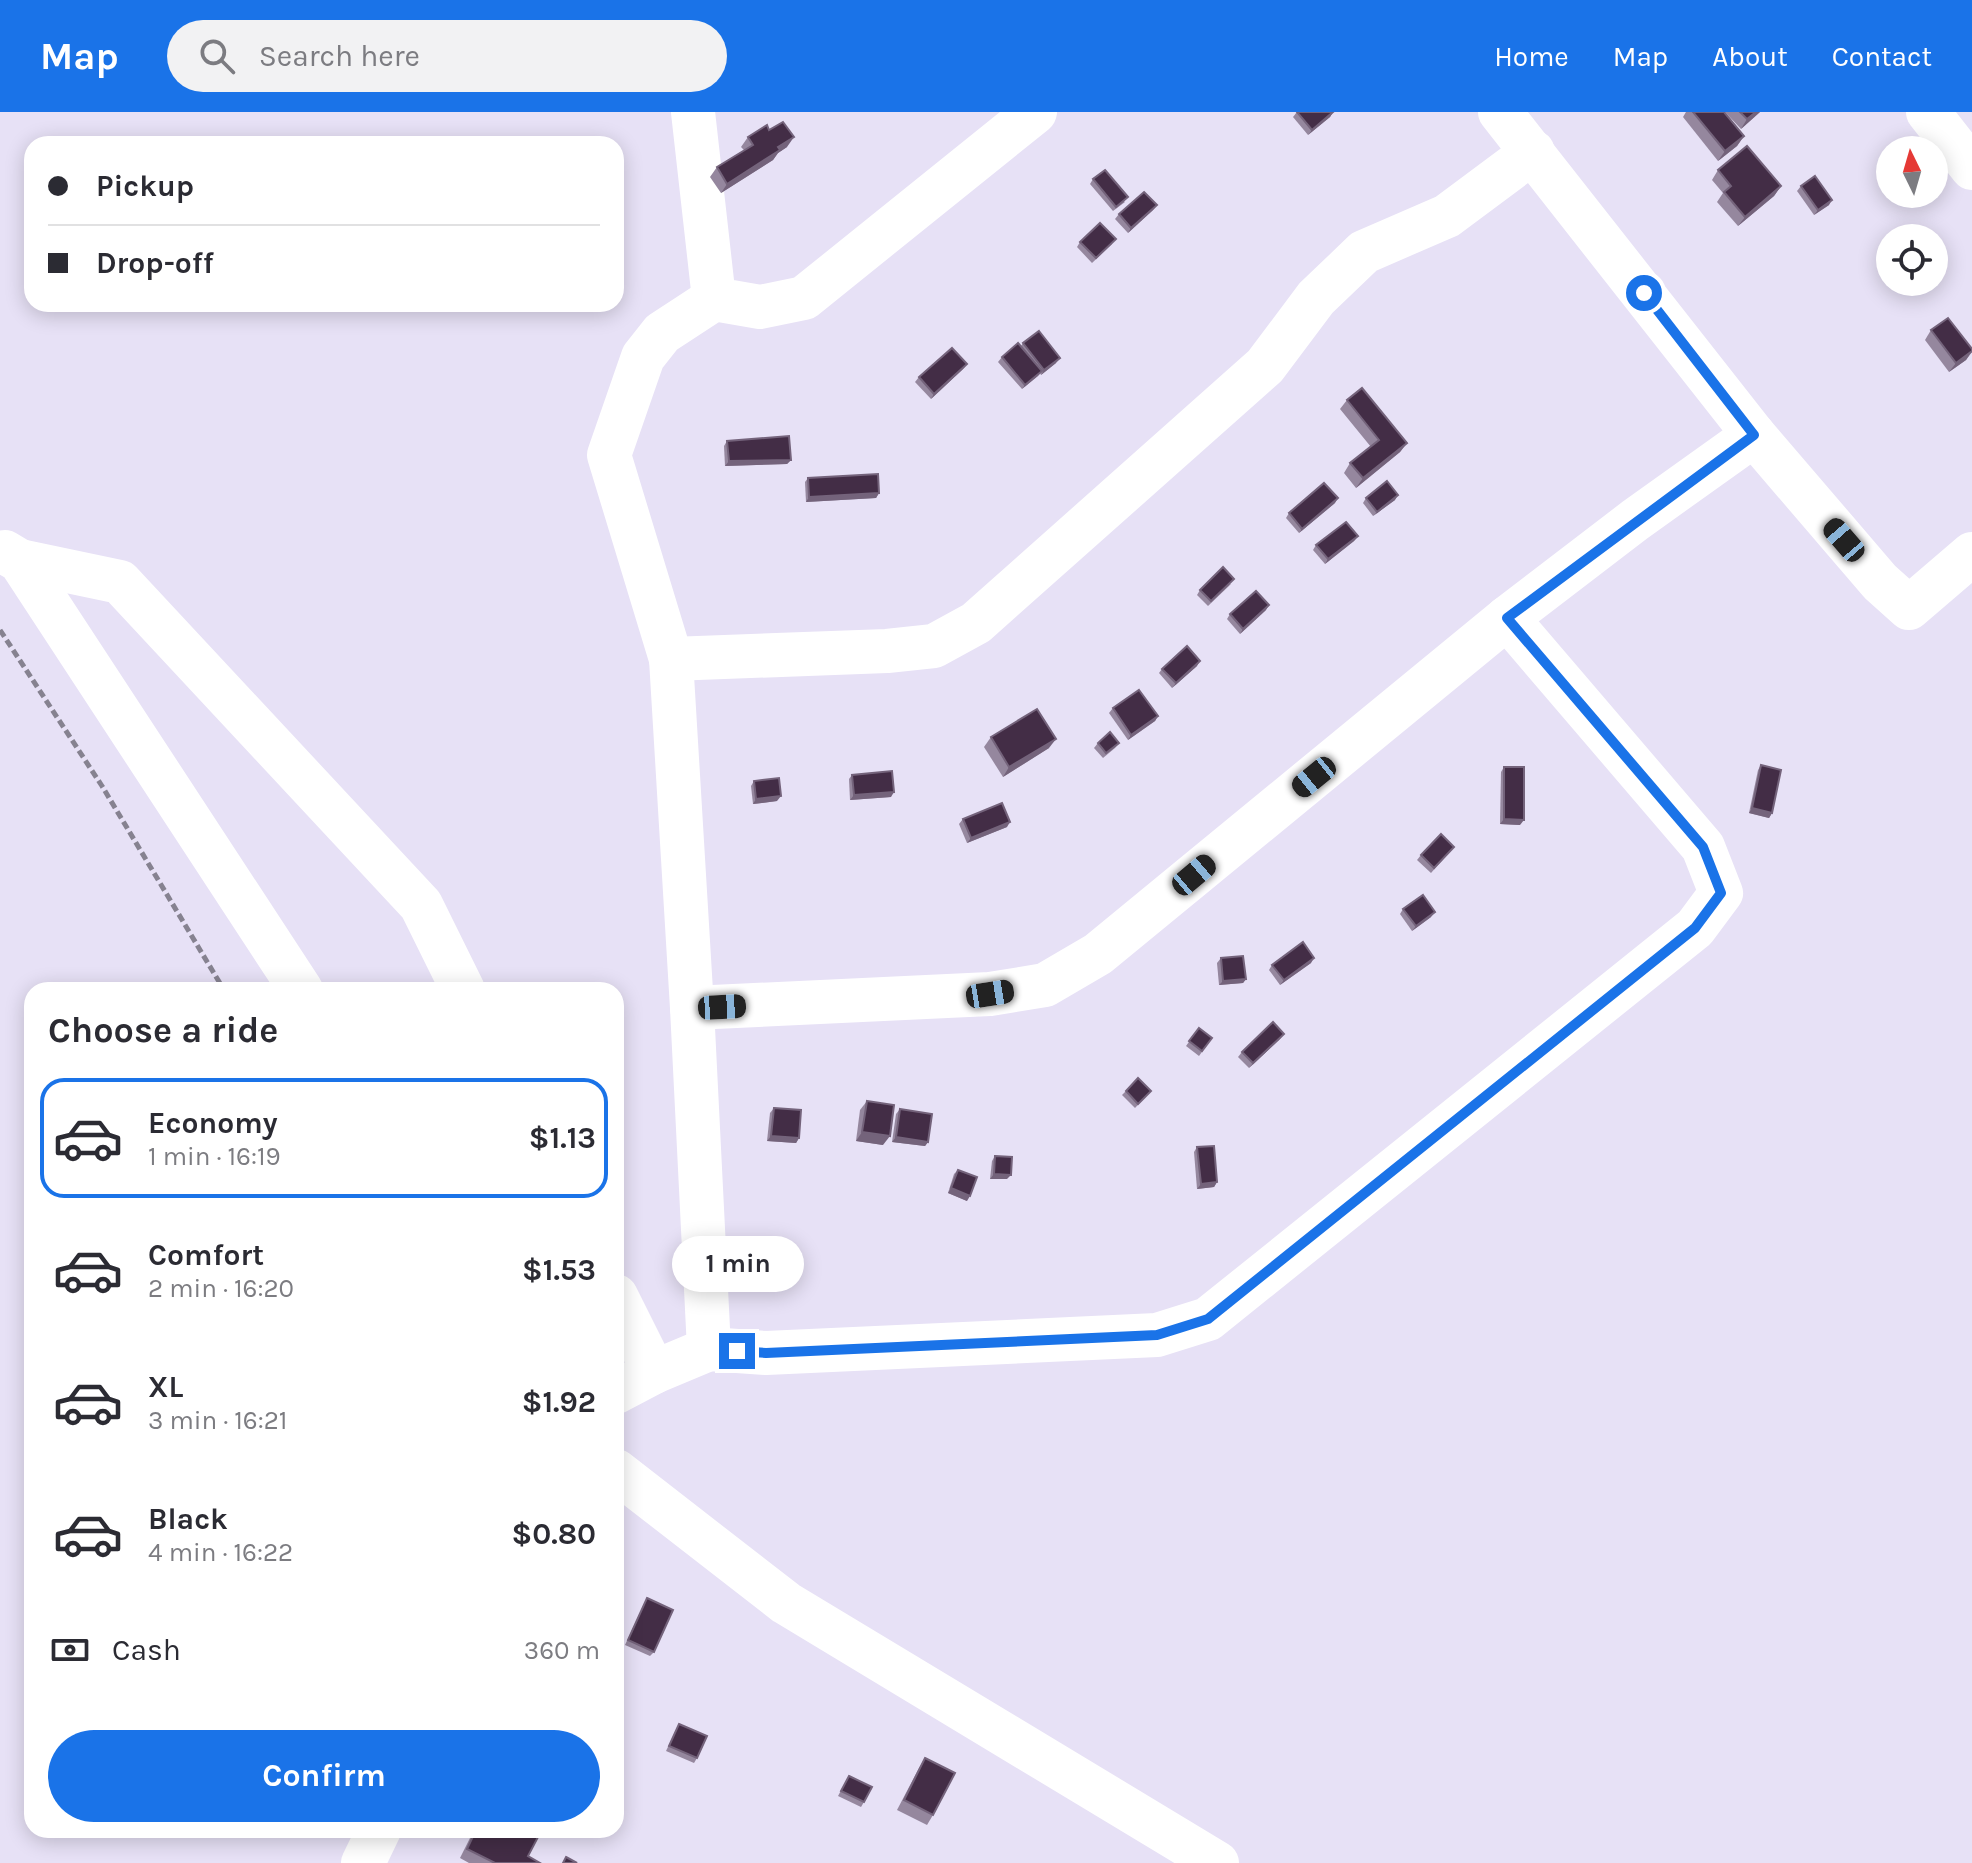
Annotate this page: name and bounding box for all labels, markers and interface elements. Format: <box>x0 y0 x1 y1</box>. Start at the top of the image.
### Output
search box <box>167 20 727 92</box>
text: Map <box>40 34 119 79</box>
icon: search <box>195 34 239 78</box>
text: Search here <box>259 38 420 74</box>
text: Home <box>1494 40 1569 73</box>
text: Map <box>1613 40 1668 73</box>
text: About <box>1712 40 1788 73</box>
text: Contact <box>1832 40 1932 73</box>
north arrow <box>1876 136 1948 208</box>
map controls <box>1876 136 1948 296</box>
text: Pickup <box>96 168 194 204</box>
button: locate <box>1876 224 1948 296</box>
text: Drop-off <box>96 245 214 281</box>
route start <box>1626 275 1662 311</box>
car <box>1819 514 1869 566</box>
car <box>1288 753 1340 801</box>
car <box>1168 850 1220 900</box>
car <box>964 978 1016 1010</box>
car <box>697 994 747 1020</box>
text: Choose a ride <box>48 1009 278 1051</box>
icon: car <box>52 1102 124 1174</box>
text: Economy <box>148 1105 278 1141</box>
text: $1.13 <box>529 1120 596 1156</box>
text: 1 min · 16:19 <box>148 1141 281 1172</box>
icon: car <box>52 1234 124 1306</box>
callout: 1 min <box>671 1235 803 1291</box>
text: Comfort <box>148 1237 264 1273</box>
text: 1 min <box>705 1248 771 1279</box>
text: $1.53 <box>522 1252 596 1288</box>
text: 2 min · 16:20 <box>148 1273 294 1304</box>
route end <box>719 1333 755 1369</box>
icon: car <box>52 1366 124 1438</box>
text: XL <box>148 1369 183 1405</box>
text: $1.92 <box>522 1384 596 1420</box>
text: 3 min · 16:21 <box>148 1405 287 1436</box>
icon: car <box>52 1498 124 1570</box>
text: Black <box>148 1501 228 1537</box>
text: $0.80 <box>512 1516 596 1552</box>
text: 4 min · 16:22 <box>148 1537 293 1568</box>
icon: cash <box>48 1628 92 1672</box>
text: Cash <box>112 1632 181 1668</box>
text: 360 m <box>524 1635 600 1666</box>
button: Confirm <box>48 1730 600 1822</box>

